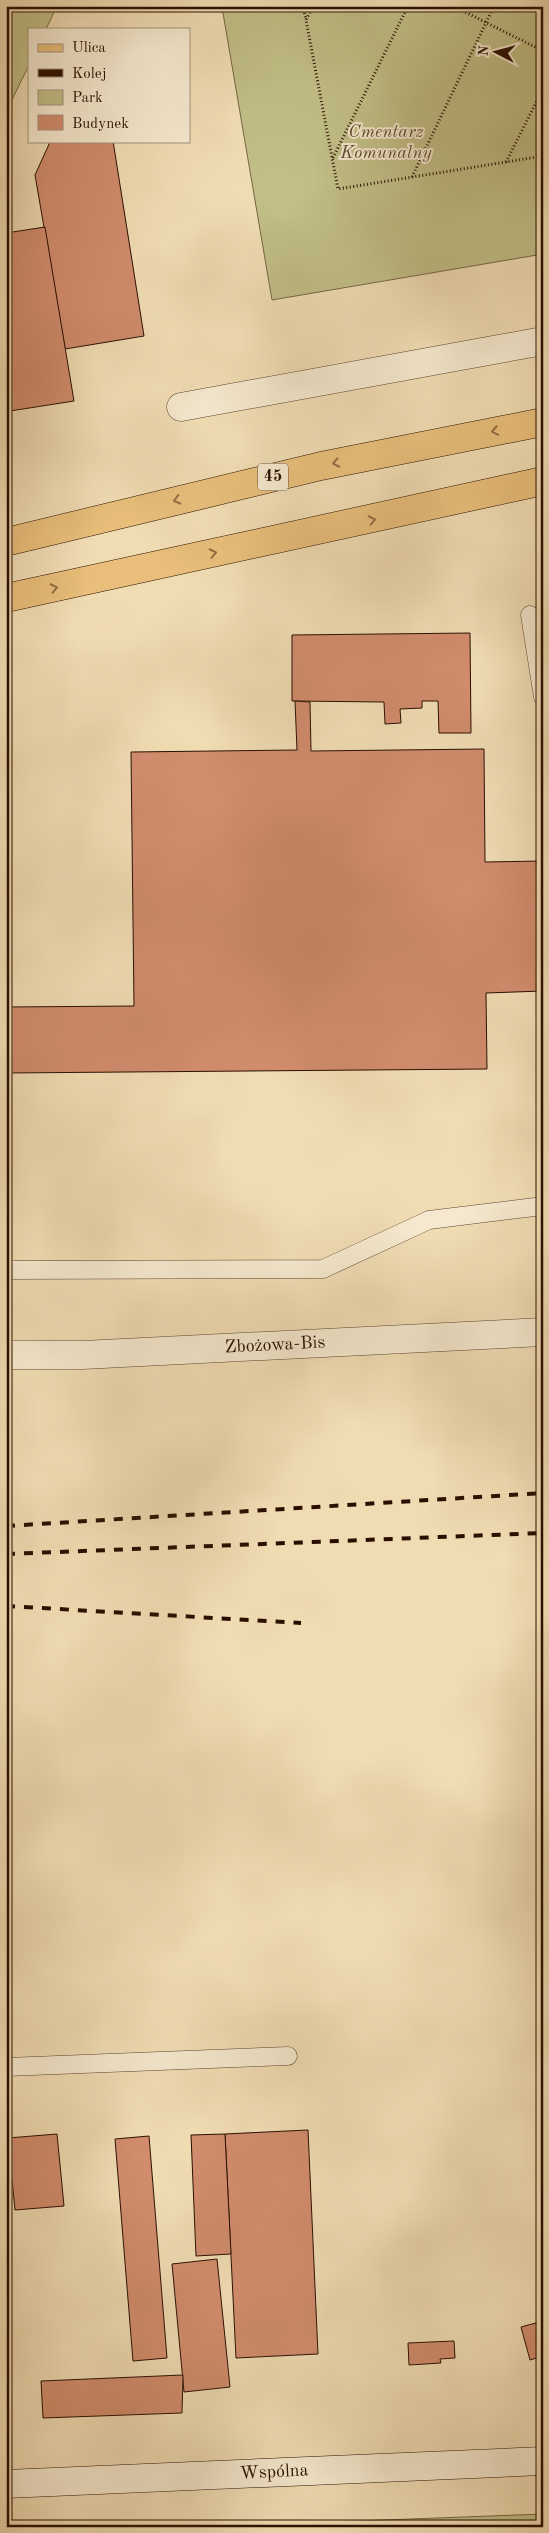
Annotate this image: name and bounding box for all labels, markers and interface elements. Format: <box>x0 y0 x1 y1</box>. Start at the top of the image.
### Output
legend <box>28 28 190 142</box>
north arrow <box>472 28 522 78</box>
text: Ulica <box>72 41 106 56</box>
text: N <box>477 44 492 57</box>
text: Kolej <box>72 67 107 82</box>
text: Park <box>72 91 103 106</box>
text: Budynek <box>72 117 129 132</box>
park label: Cmentarz Komunalny <box>339 123 432 162</box>
one-way arrow <box>490 426 499 436</box>
one-way arrow <box>331 457 340 468</box>
road number: 45 <box>258 464 288 491</box>
one-way arrow <box>173 494 182 505</box>
one-way arrow <box>367 515 376 526</box>
one-way arrow <box>208 549 217 559</box>
one-way arrow <box>50 583 58 594</box>
street label: Zbożowa-Bis <box>224 1333 326 1357</box>
street label: Wspólna <box>239 2461 309 2483</box>

